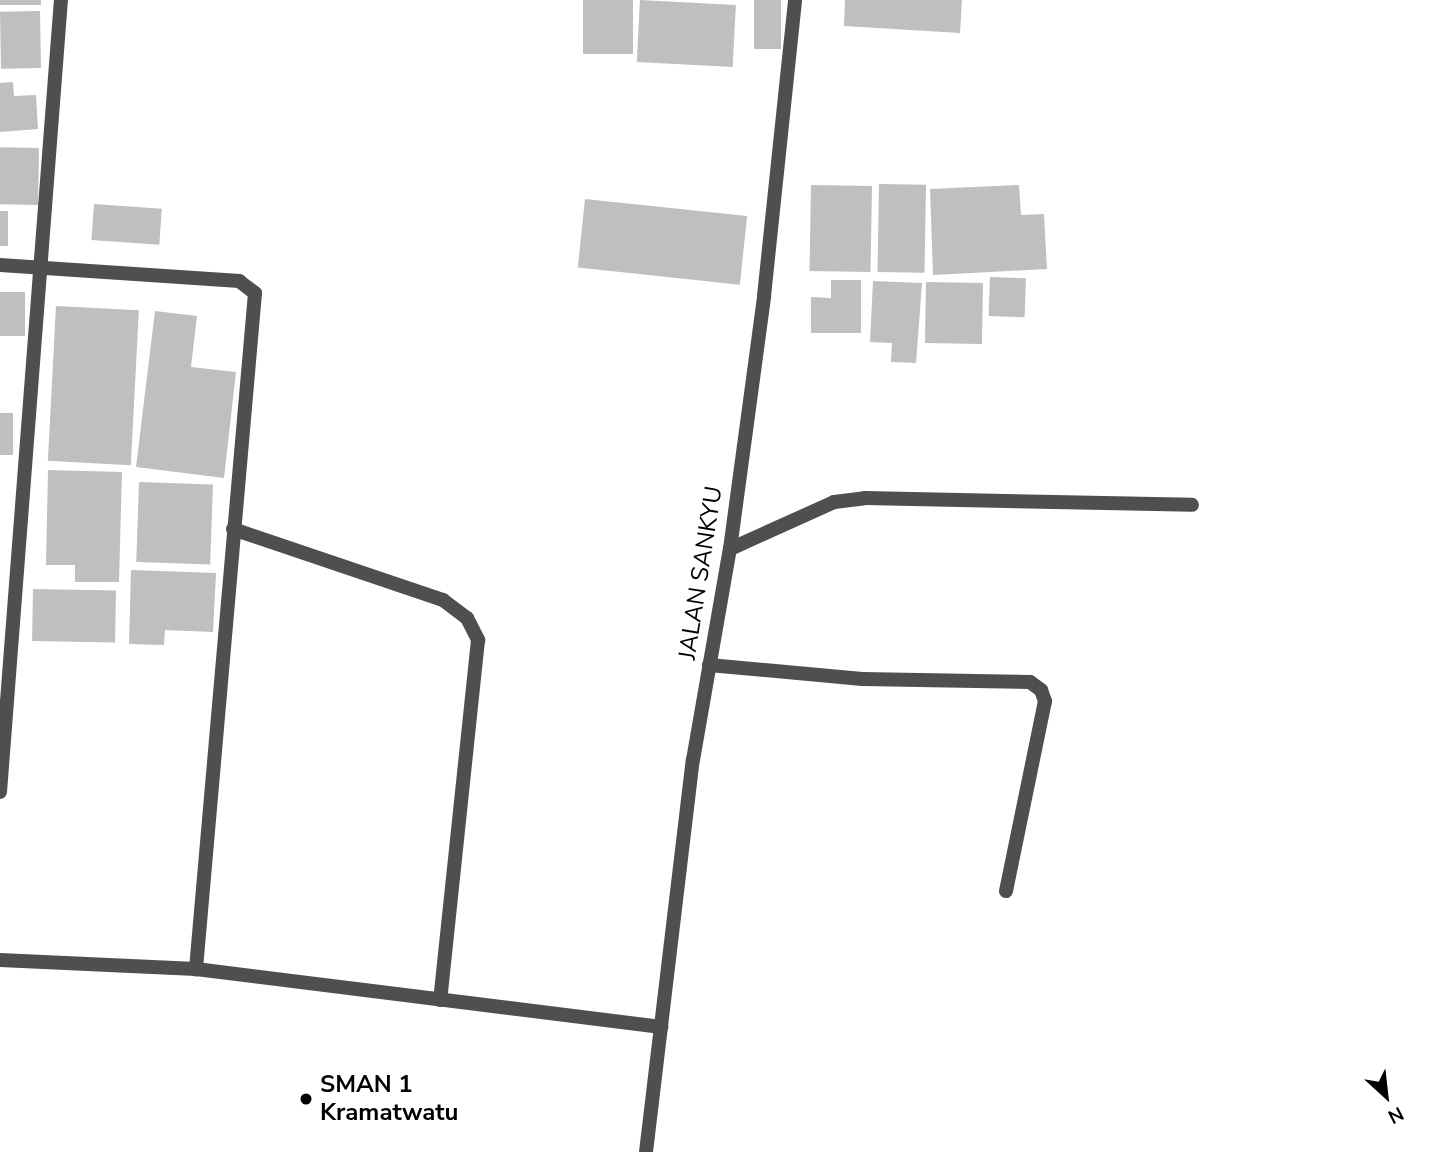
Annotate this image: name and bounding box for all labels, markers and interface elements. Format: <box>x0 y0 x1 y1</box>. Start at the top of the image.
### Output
street label: JALAN SANKYU <box>673 484 729 662</box>
north arrow <box>1351 1061 1421 1131</box>
place label: SMAN 1 Kramatwatu <box>320 1071 458 1127</box>
marker: SMAN 1 Kramatwatu <box>298 1091 314 1107</box>
text: N <box>1383 1100 1408 1130</box>

